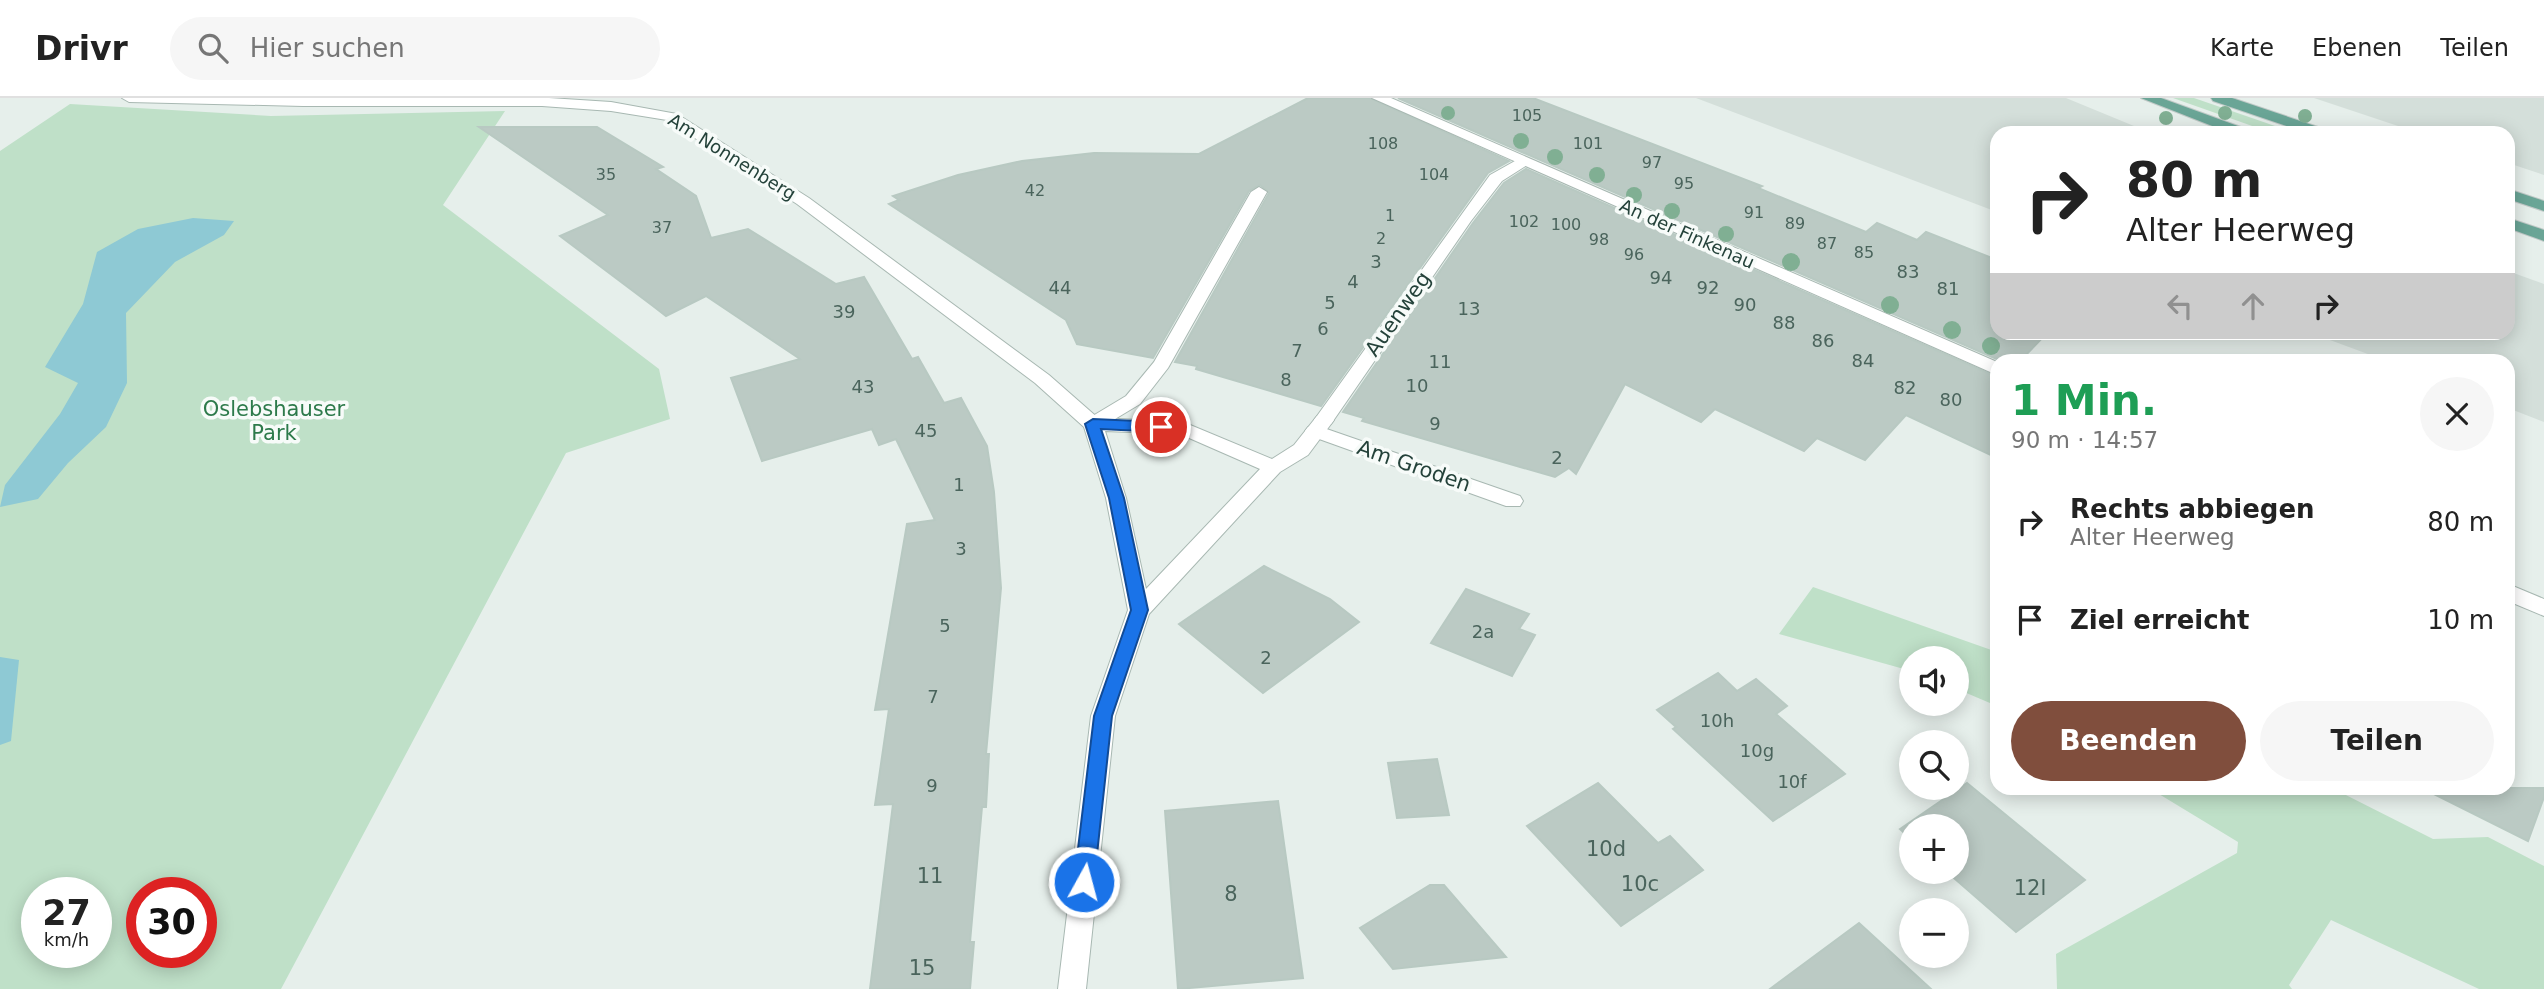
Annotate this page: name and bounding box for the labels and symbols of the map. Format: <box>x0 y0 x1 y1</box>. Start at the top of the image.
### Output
house number: 105 <box>1512 106 1542 125</box>
street label: Am Nonnenberg <box>665 109 800 204</box>
house number: 108 <box>1368 134 1398 153</box>
house number: 101 <box>1573 134 1603 153</box>
house number: 97 <box>1642 153 1662 172</box>
house number: 35 <box>596 165 616 184</box>
house number: 104 <box>1419 165 1449 184</box>
house number: 95 <box>1674 174 1694 193</box>
house number: 42 <box>1025 181 1045 200</box>
street label: An der Finkenau <box>1617 194 1758 273</box>
house number: 91 <box>1744 203 1764 222</box>
house number: 1 <box>1385 206 1395 225</box>
house number: 102 <box>1509 212 1539 231</box>
house number: 89 <box>1785 214 1805 233</box>
house number: 100 <box>1551 215 1581 234</box>
house number: 37 <box>652 218 672 237</box>
house number: 2 <box>1376 229 1386 248</box>
house number: 98 <box>1589 230 1609 249</box>
house number: 87 <box>1817 234 1837 253</box>
house number: 85 <box>1854 243 1874 262</box>
house number: 96 <box>1624 245 1644 264</box>
house number: 3 <box>1370 251 1382 272</box>
house number: 83 <box>1897 261 1919 282</box>
street label: Auenweg <box>1360 267 1436 361</box>
house number: 94 <box>1650 267 1672 288</box>
house number: 4 <box>1347 271 1359 292</box>
house number: 44 <box>1049 277 1071 298</box>
house number: 92 <box>1697 277 1719 298</box>
house number: 81 <box>1937 278 1959 299</box>
house number: 5 <box>1324 292 1336 313</box>
house number: 90 <box>1734 294 1756 315</box>
house number: 13 <box>1458 298 1480 319</box>
house number: 39 <box>833 301 855 322</box>
house number: 88 <box>1773 312 1795 333</box>
house number: 6 <box>1317 318 1329 339</box>
house number: 86 <box>1812 330 1834 351</box>
house number: 7 <box>1291 340 1303 361</box>
house number: 84 <box>1852 350 1874 371</box>
house number: 11 <box>1429 351 1451 372</box>
house number: 8 <box>1280 369 1292 390</box>
house number: 10 <box>1406 375 1428 396</box>
house number: 43 <box>852 376 874 397</box>
house number: 82 <box>1894 377 1916 398</box>
house number: 80 <box>1940 389 1962 410</box>
park label: Oslebshauser Park <box>203 397 346 445</box>
pin <box>1131 397 1191 457</box>
house number: 9 <box>1429 413 1441 434</box>
house number: 45 <box>915 420 937 441</box>
street label: Am Groden <box>1354 435 1474 497</box>
house number: 2 <box>1551 447 1563 468</box>
house number: 1 <box>953 474 965 495</box>
house number: 3 <box>955 538 967 559</box>
house number: 5 <box>939 615 951 636</box>
house number: 2a <box>1472 621 1494 642</box>
house number: 2 <box>1260 647 1272 668</box>
house number: 7 <box>927 686 939 707</box>
house number: 10h <box>1700 710 1734 731</box>
house number: 10g <box>1740 740 1774 761</box>
house number: 10f <box>1777 771 1807 792</box>
house number: 9 <box>926 775 938 796</box>
house number: 10d <box>1586 837 1626 861</box>
position arrow <box>1047 845 1121 919</box>
house number: 11 <box>917 864 943 888</box>
house number: 10c <box>1621 872 1659 896</box>
house number: 12l <box>2014 876 2046 900</box>
speed limit sign: 30 <box>126 877 217 968</box>
house number: 8 <box>1224 882 1238 906</box>
house number: 15 <box>909 956 935 980</box>

